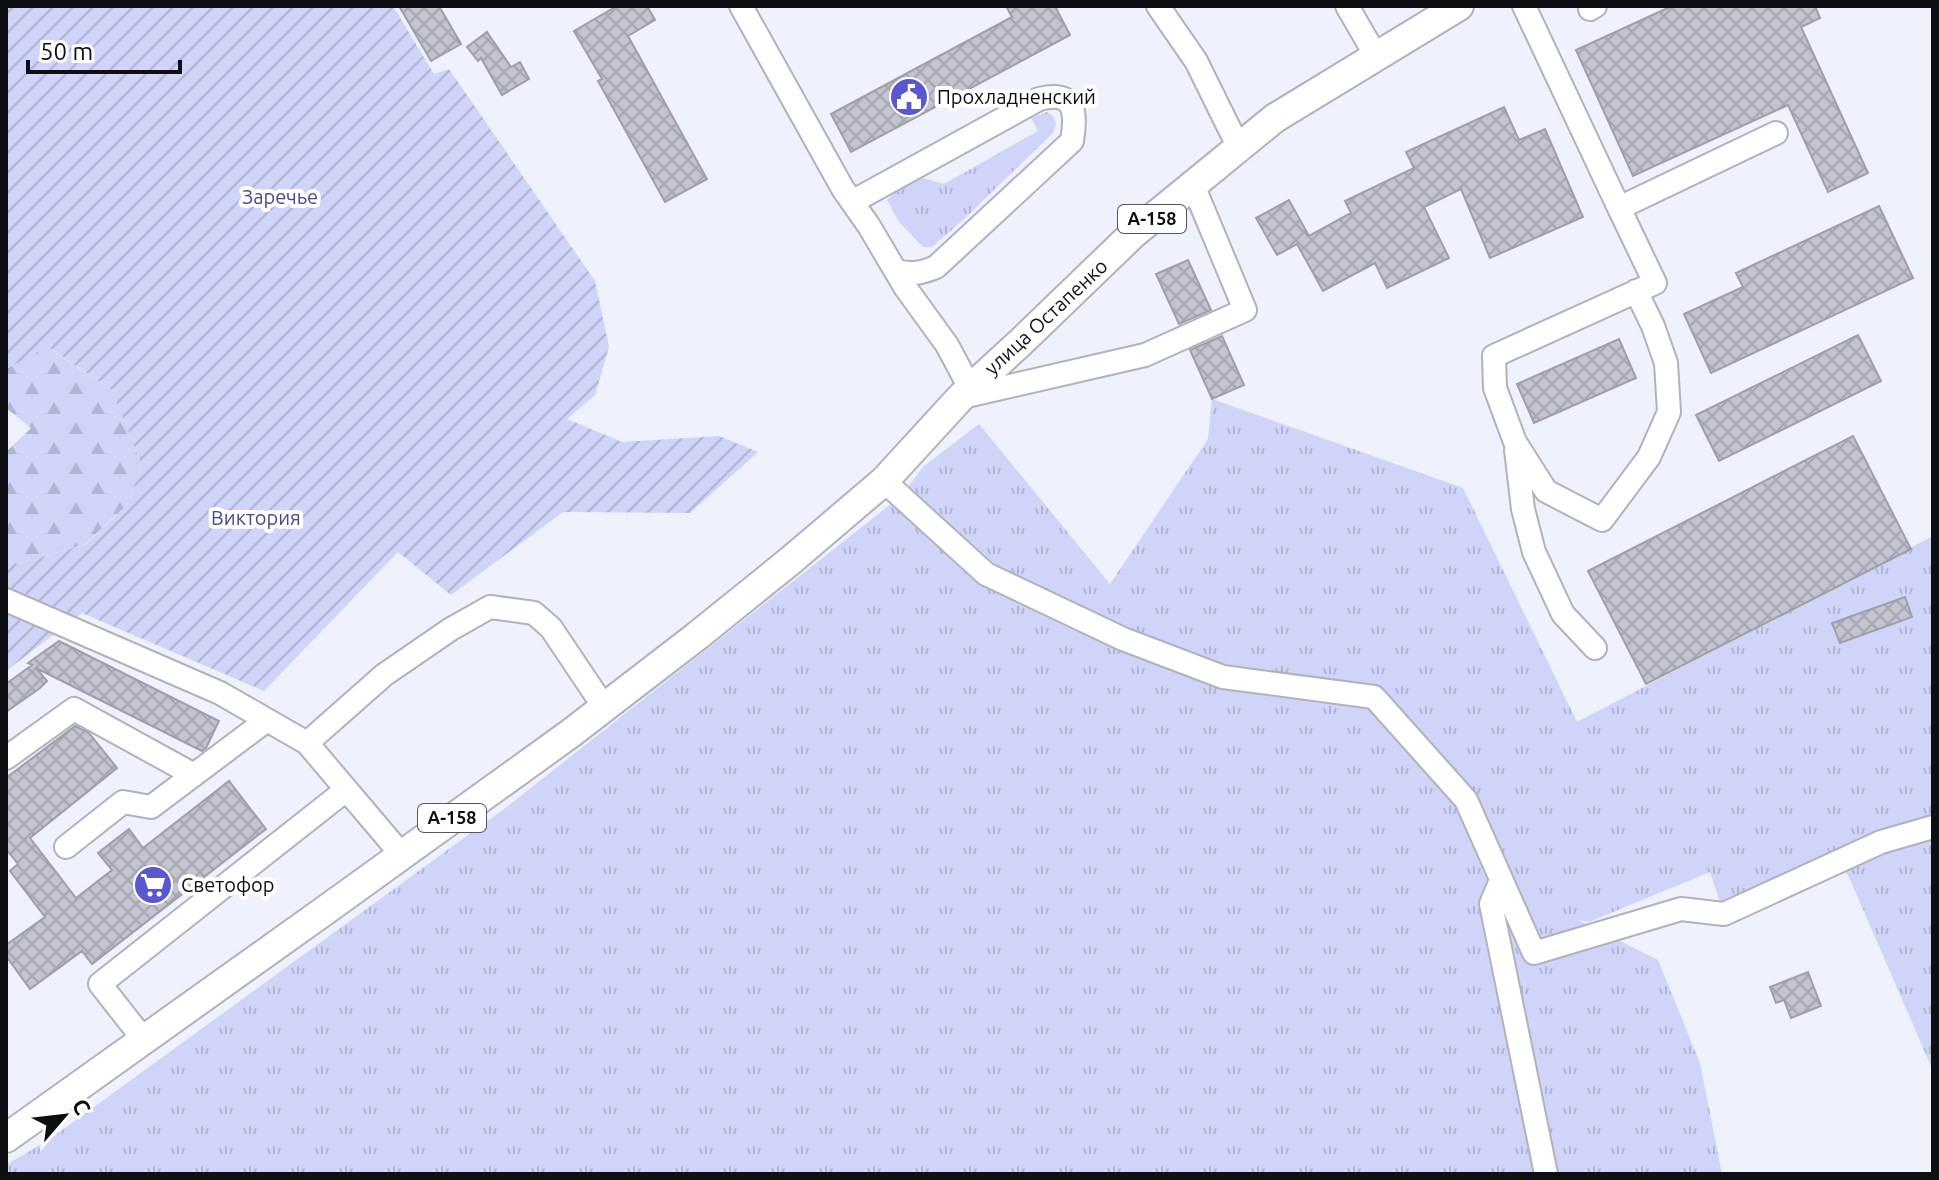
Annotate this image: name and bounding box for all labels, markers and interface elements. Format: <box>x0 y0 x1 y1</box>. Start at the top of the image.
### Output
scale bar <box>28 24 180 74</box>
text: 50 m <box>40 38 93 65</box>
public building icon: Прохладненский <box>888 76 930 118</box>
place label: Прохладненский <box>937 85 1096 108</box>
park label: Заречье <box>242 185 318 208</box>
road number: А-158 <box>1118 205 1186 233</box>
street label: улица Остапенко <box>980 254 1112 379</box>
park label: Виктория <box>211 506 301 529</box>
road number: А-158 <box>418 804 486 832</box>
supermarket icon: Светофор <box>132 864 174 906</box>
place label: Светофор <box>181 873 275 896</box>
north arrow <box>24 1076 104 1156</box>
text: С <box>68 1094 96 1118</box>

